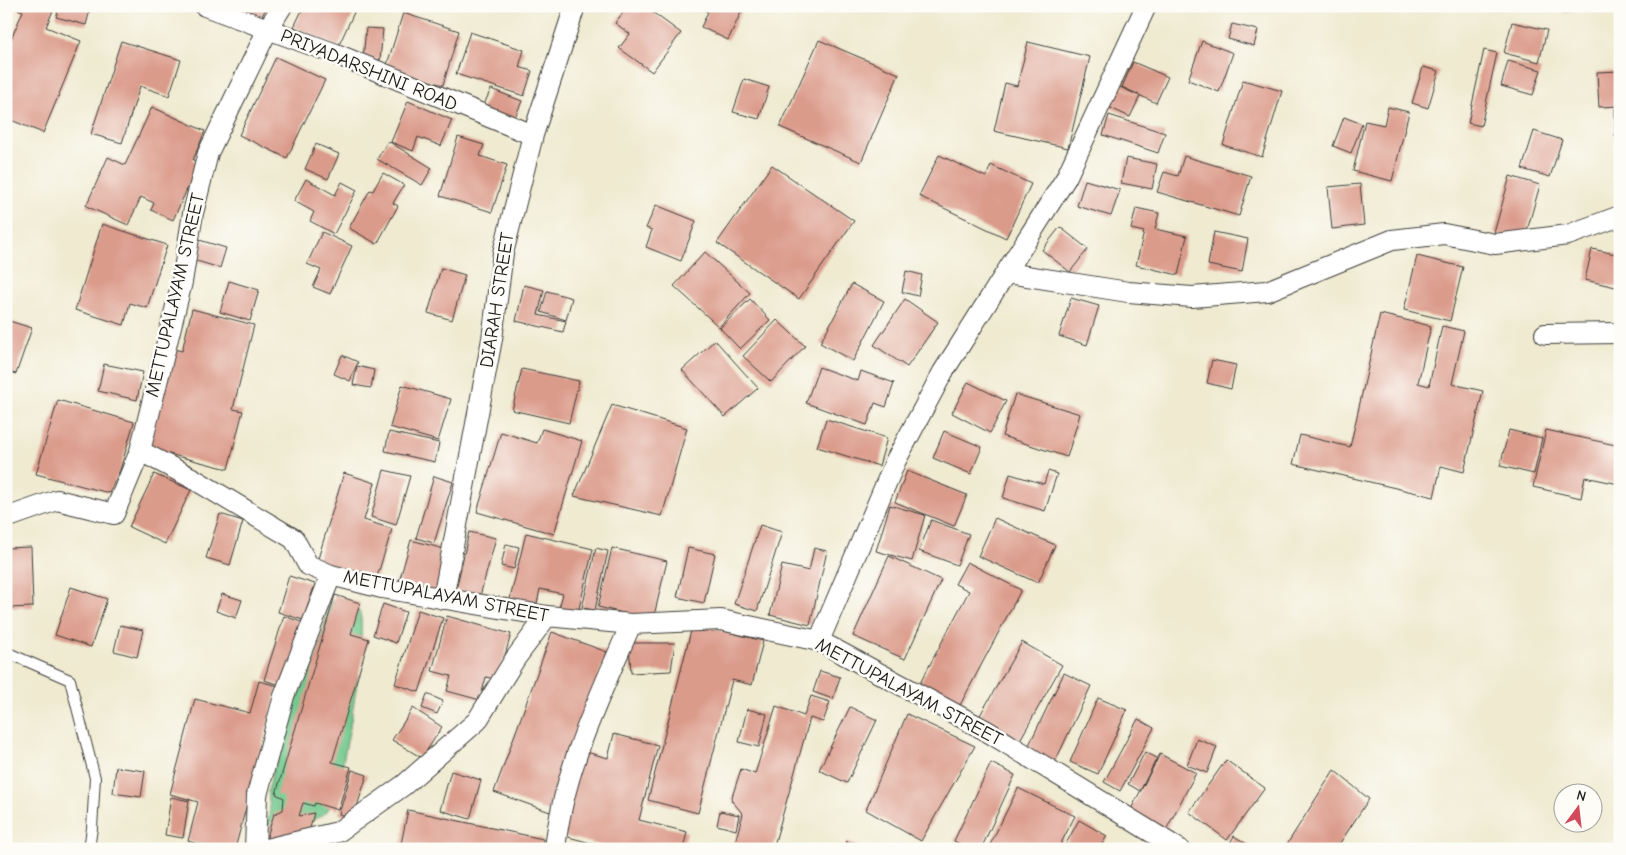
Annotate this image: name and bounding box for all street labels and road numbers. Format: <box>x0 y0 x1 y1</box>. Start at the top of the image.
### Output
street label: PRIYADARSHINI ROAD <box>277 24 461 116</box>
street label: METTUPALAYAM STREET <box>141 191 209 399</box>
street label: DIARAH STREET <box>475 231 519 369</box>
street label: METTUPALAYAM STREET <box>342 565 550 627</box>
street label: METTUPALAYAM STREET <box>812 633 1006 751</box>

